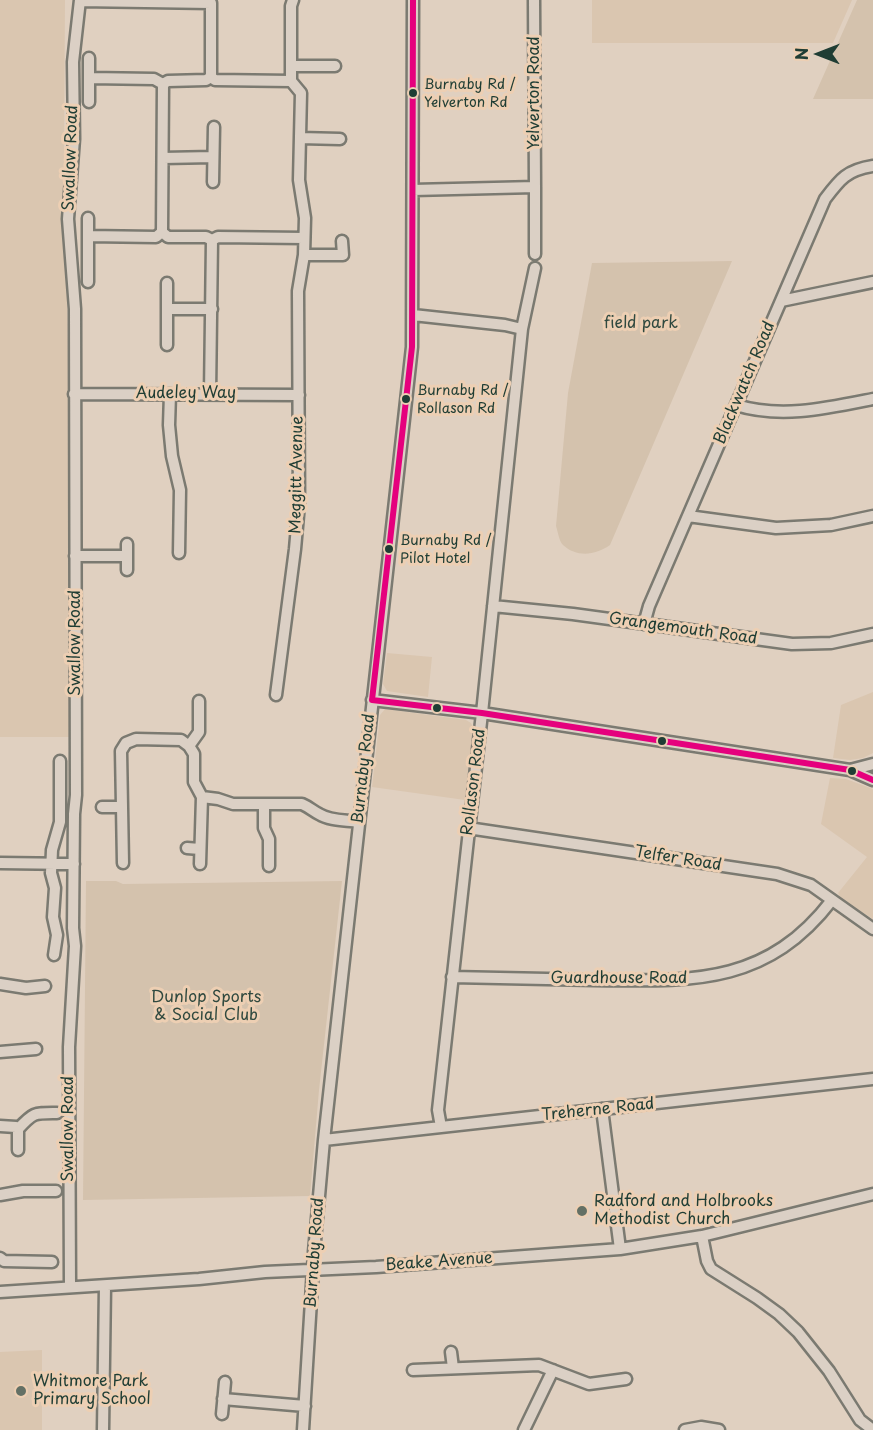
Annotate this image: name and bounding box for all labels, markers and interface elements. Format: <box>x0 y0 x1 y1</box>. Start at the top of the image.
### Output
north arrow <box>789 24 849 84</box>
street label: Yelverton Road <box>525 36 545 150</box>
text: N <box>789 48 813 60</box>
place label: Burnaby Rd / Yelverton Rd <box>424 77 515 110</box>
marker: Burnaby Rd / Yelverton Rd <box>407 87 419 99</box>
street label: Swallow Road <box>60 105 82 211</box>
park label: field park <box>604 314 678 334</box>
street label: Blackwatch Road <box>710 319 780 447</box>
place label: Burnaby Rd / Rollason Rd <box>417 383 508 416</box>
street label: Audeley Way <box>136 384 236 404</box>
marker: Burnaby Rd / Rollason Rd <box>400 393 412 405</box>
street label: Meggitt Avenue <box>286 416 308 534</box>
place label: Burnaby Rd / Pilot Hotel <box>400 533 491 566</box>
marker: Burnaby Rd / Pilot Hotel <box>383 543 395 555</box>
street label: Swallow Road <box>66 590 86 696</box>
street label: Grangemouth Road <box>608 609 758 649</box>
unlabelled marker <box>431 702 443 714</box>
street label: Burnaby Road <box>349 713 379 825</box>
street label: Rollason Road <box>458 727 490 837</box>
unlabelled marker <box>656 735 668 747</box>
unlabelled marker <box>846 765 858 777</box>
street label: Telfer Road <box>633 843 723 875</box>
street label: Guardhouse Road <box>551 969 687 989</box>
park label: Dunlop Sports & Social Club <box>151 988 261 1026</box>
street label: Swallow Road <box>59 1076 79 1182</box>
street label: Treherne Road <box>541 1095 655 1125</box>
place label: Radford and Holbrooks Methodist Church <box>594 1192 773 1230</box>
street label: Burnaby Road <box>302 1197 328 1309</box>
marker: Radford and Holbrooks Methodist Church <box>575 1204 589 1218</box>
street label: Beake Avenue <box>385 1249 493 1275</box>
place label: Whitmore Park Primary School <box>33 1372 151 1410</box>
marker: Whitmore Park Primary School <box>14 1384 28 1398</box>

